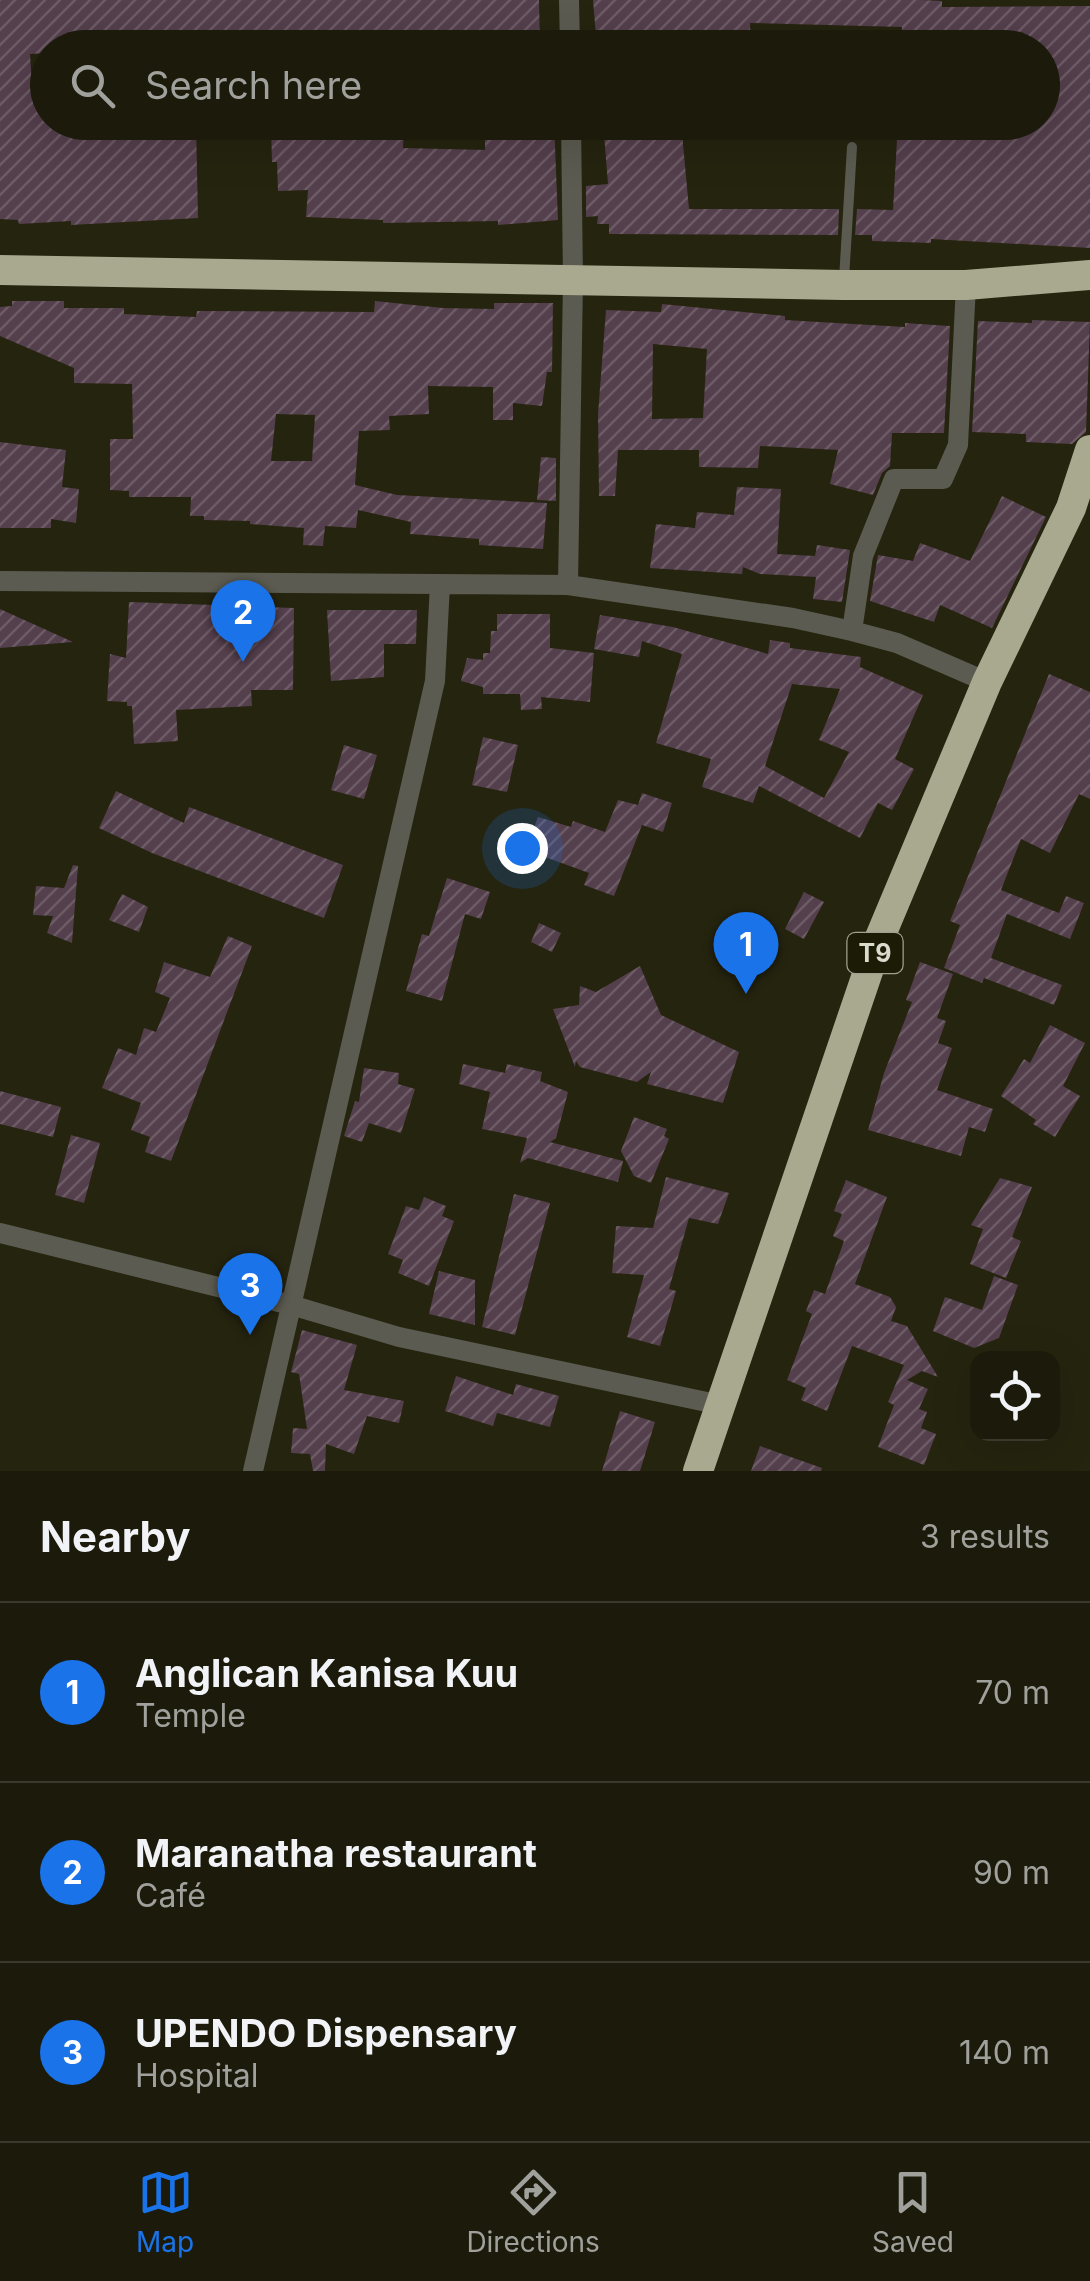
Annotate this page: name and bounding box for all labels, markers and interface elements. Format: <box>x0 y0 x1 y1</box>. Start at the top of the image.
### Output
search box <box>30 30 1060 140</box>
icon: search <box>65 58 120 113</box>
text: Search here <box>145 62 362 108</box>
pin: 2 <box>210 580 276 662</box>
your location <box>497 823 548 874</box>
pin: 1 <box>714 912 778 994</box>
road number: T9 <box>848 933 902 973</box>
pin: 3 <box>218 1252 282 1335</box>
map controls <box>970 1351 1060 1441</box>
button: locate <box>970 1351 1060 1441</box>
text: Nearby <box>40 1511 191 1562</box>
text: 3 results <box>920 1517 1050 1556</box>
text: Anglican Kanisa Kuu <box>135 1650 518 1696</box>
text: 1 <box>66 1673 79 1712</box>
text: 70 m <box>975 1673 1050 1712</box>
text: Temple <box>135 1696 246 1735</box>
text: Maranatha restaurant <box>135 1830 537 1876</box>
text: 2 <box>62 1853 83 1892</box>
text: 90 m <box>973 1853 1050 1892</box>
text: Café <box>135 1876 206 1915</box>
text: UPENDO Dispensary <box>135 2010 517 2056</box>
text: 3 <box>62 2033 83 2072</box>
text: 140 m <box>959 2033 1050 2072</box>
text: Hospital <box>135 2056 259 2095</box>
tab: Map <box>136 2165 194 2259</box>
tab: Directions <box>466 2165 600 2259</box>
tab: Saved <box>872 2165 954 2259</box>

